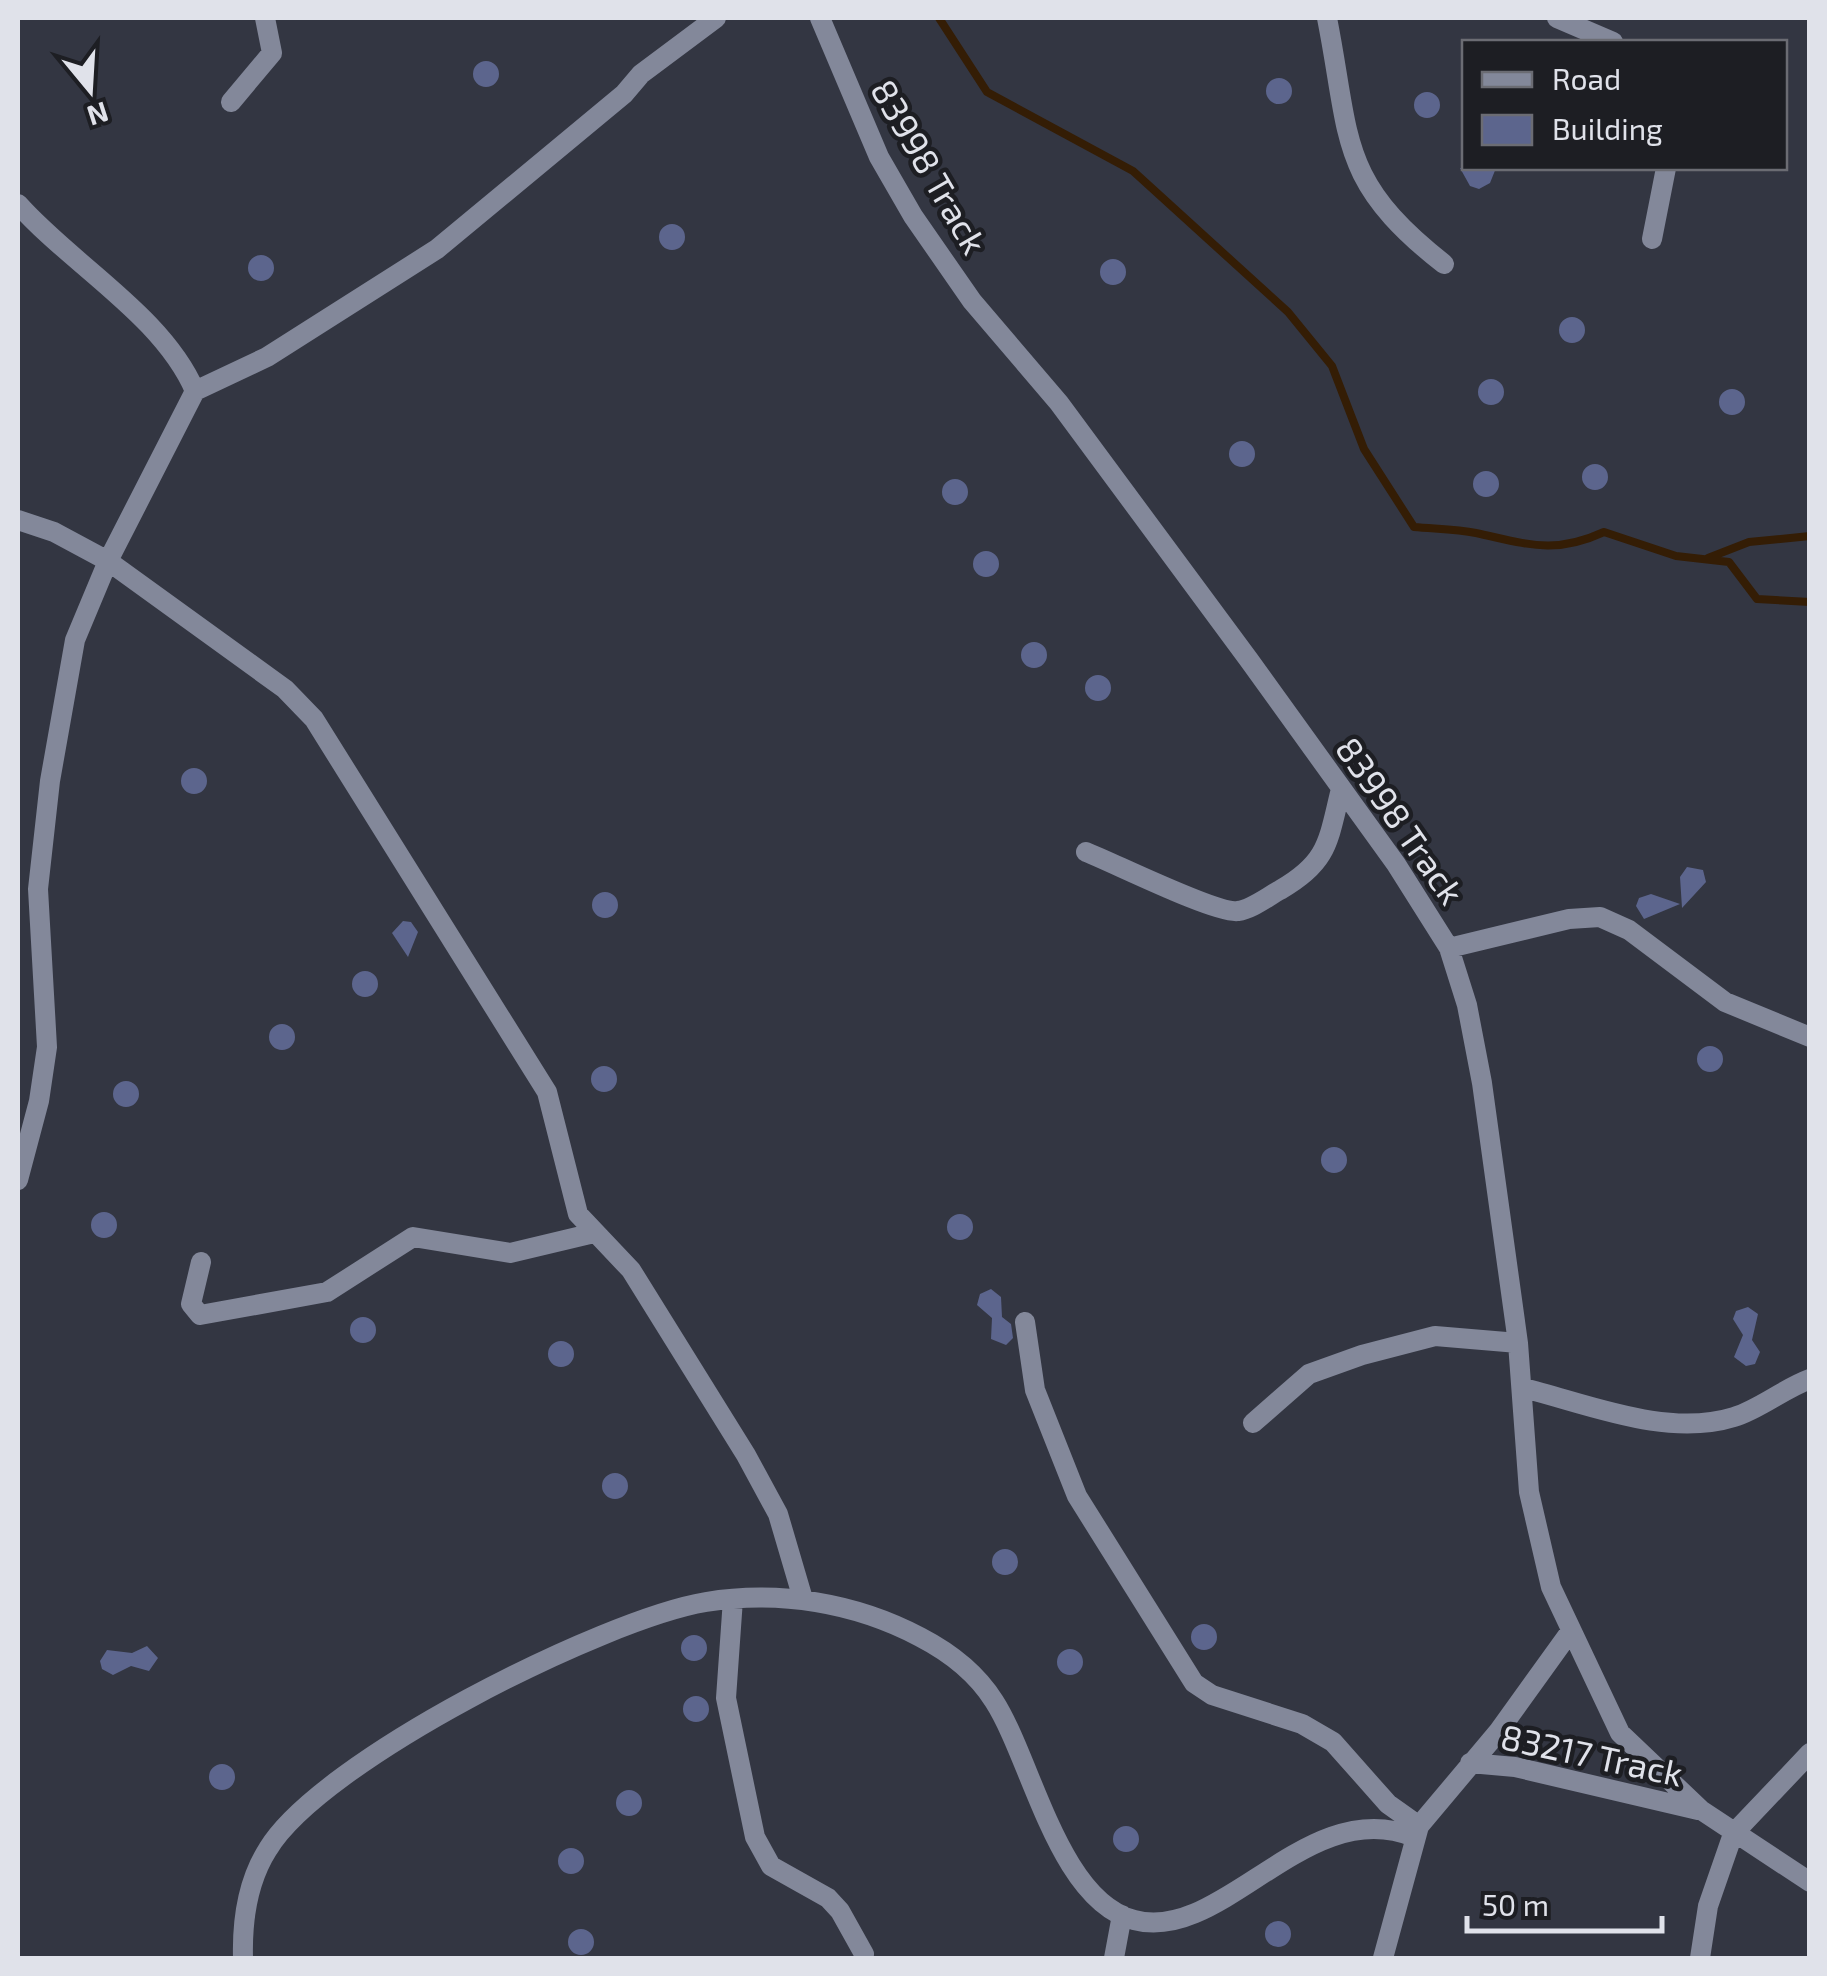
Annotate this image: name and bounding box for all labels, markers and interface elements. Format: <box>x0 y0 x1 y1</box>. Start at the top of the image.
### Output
north arrow <box>40 40 140 140</box>
legend <box>1462 40 1787 170</box>
text: Road <box>1552 60 1621 96</box>
street label: 83998 Track <box>863 71 997 261</box>
text: N <box>83 95 113 134</box>
text: Building <box>1552 110 1663 146</box>
street label: 83998 Track <box>1328 728 1474 912</box>
street label: 83217 Track <box>1497 1714 1687 1794</box>
scale bar <box>1467 1871 1662 1933</box>
text: 50 m <box>1482 1886 1549 1922</box>

